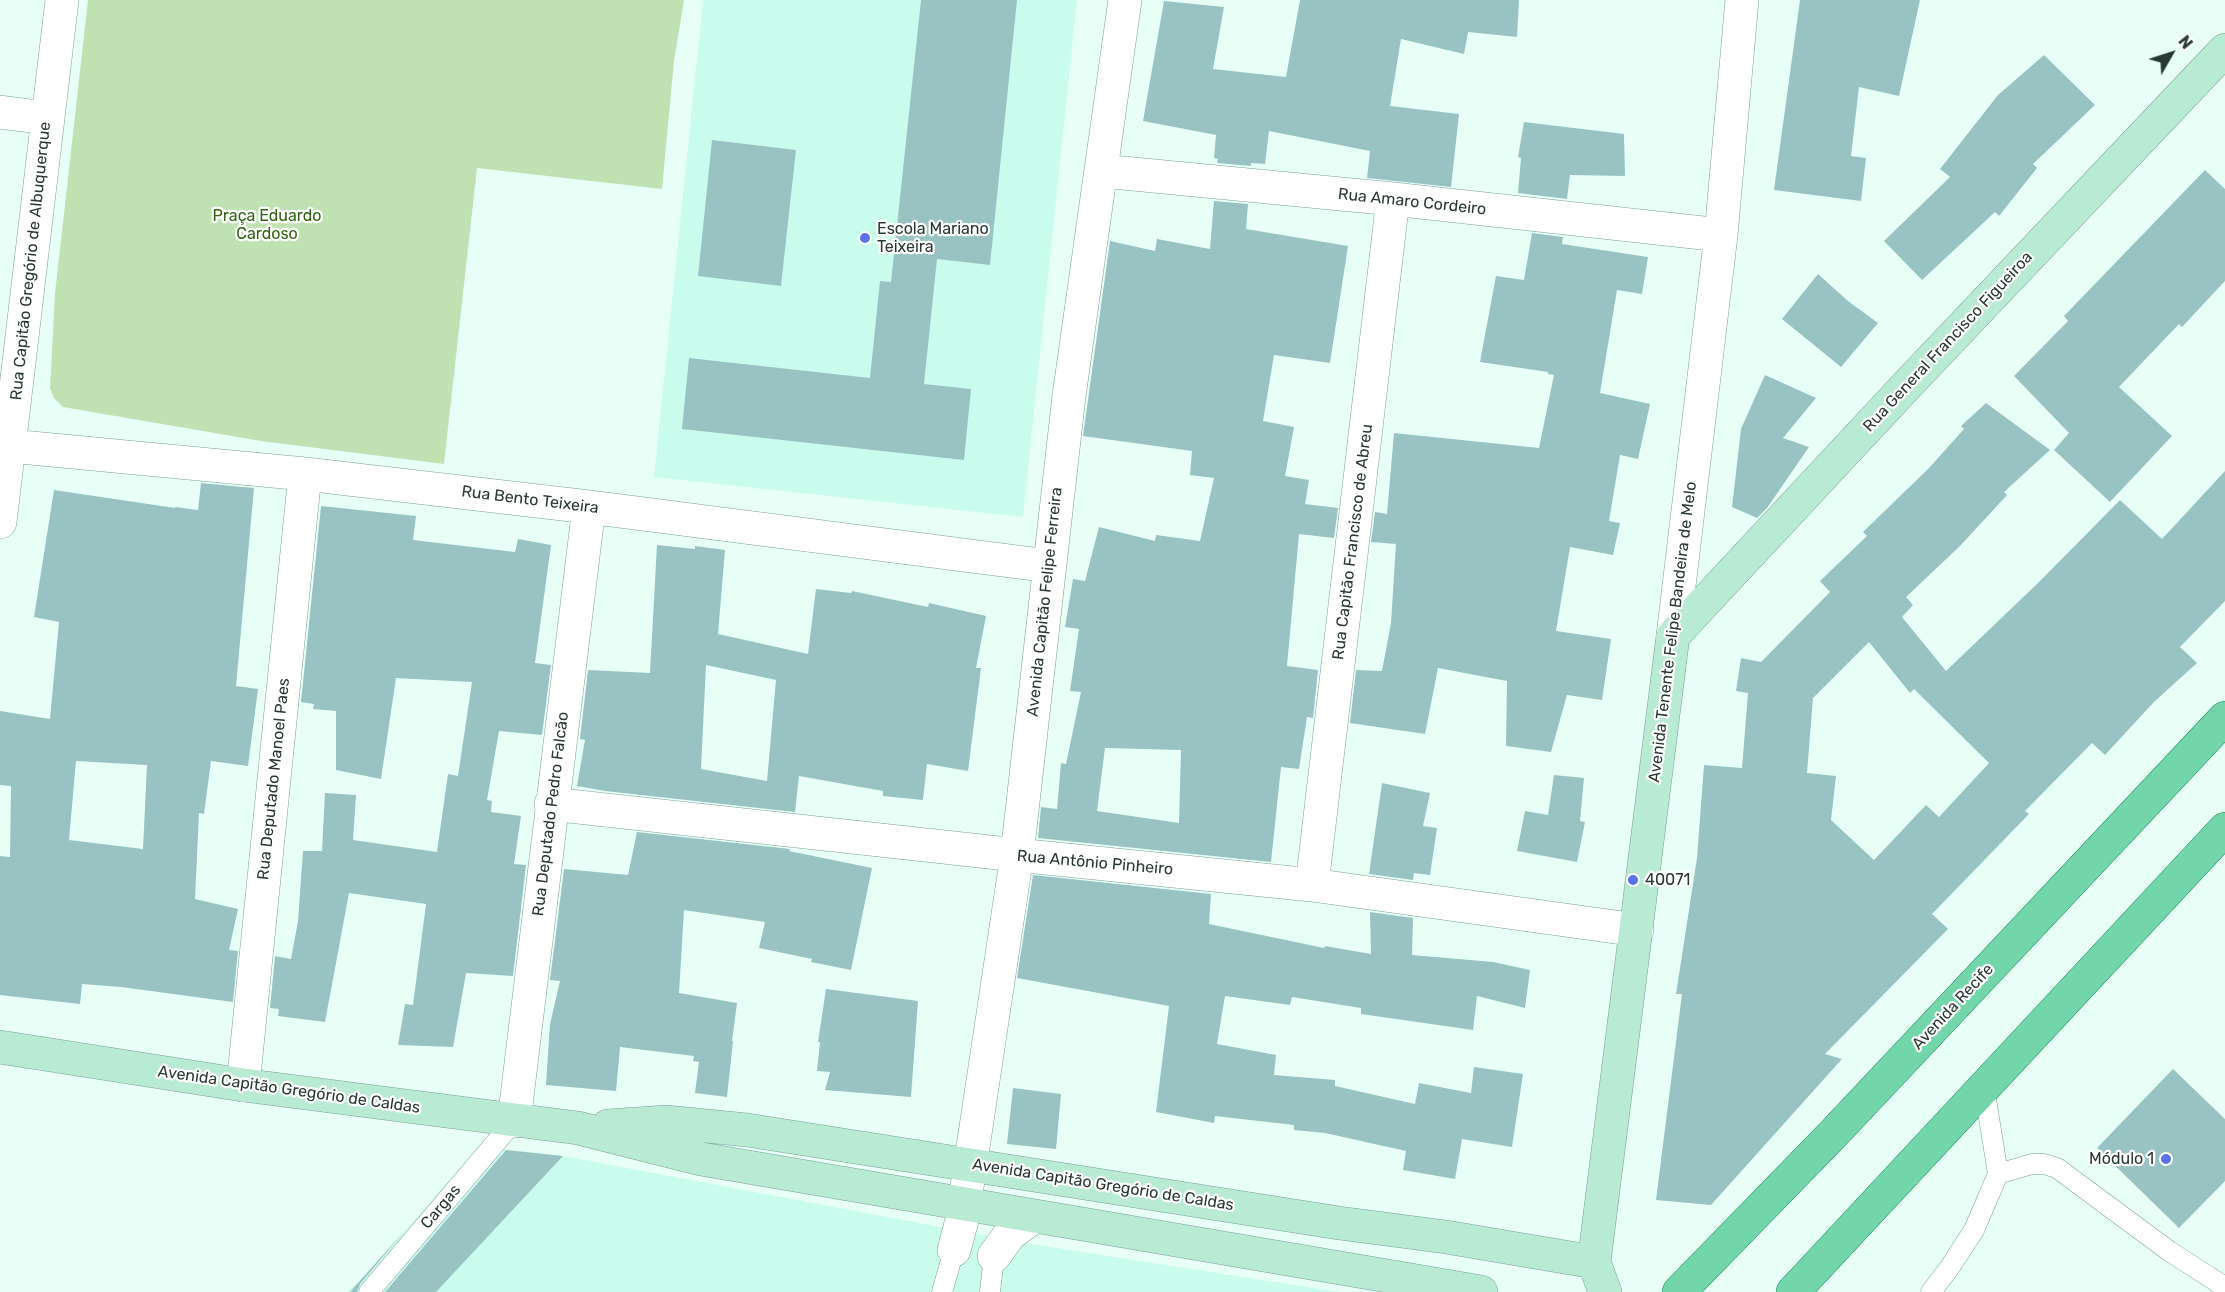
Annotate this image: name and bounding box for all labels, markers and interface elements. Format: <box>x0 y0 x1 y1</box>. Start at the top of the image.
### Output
north arrow <box>2141 24 2201 84</box>
text: N <box>2174 32 2196 53</box>
street label: Rua Capitão Gregório de Albuquerque <box>7 121 55 401</box>
street label: Rua Amaro Cordeiro <box>1337 185 1487 219</box>
park label: Praça Eduardo Cardoso <box>213 206 321 244</box>
place label: Escola Mariano Teixeira <box>877 219 989 257</box>
marker: Escola Mariano Teixeira <box>858 231 872 245</box>
street label: Rua General Francisco Figueiroa <box>1859 248 2037 436</box>
street label: Rua Capitão Francisco de Abreu <box>1329 423 1377 661</box>
street label: Avenida Tenente Felipe Bandeira de Melo <box>1645 480 1701 784</box>
street label: Rua Bento Teixeira <box>460 482 600 518</box>
street label: Avenida Capitão Felipe Ferreira <box>1023 486 1067 718</box>
street label: Rua Deputado Manoel Paes <box>254 677 294 881</box>
street label: Rua Deputado Pedro Falcão <box>529 711 573 917</box>
street label: Rua Antônio Pinheiro <box>1016 847 1174 879</box>
place label: 40071 <box>1645 870 1690 890</box>
marker: 40071 <box>1626 873 1640 887</box>
street label: Avenida Recife <box>1908 960 1998 1054</box>
street label: Avenida Capitão Gregório de Caldas <box>157 1062 421 1118</box>
place label: Módulo 1 <box>2089 1149 2154 1169</box>
marker: Módulo 1 <box>2159 1152 2173 1166</box>
street label: Avenida Capitão Gregório de Caldas <box>971 1155 1235 1215</box>
street label: Cargas <box>417 1181 465 1233</box>

